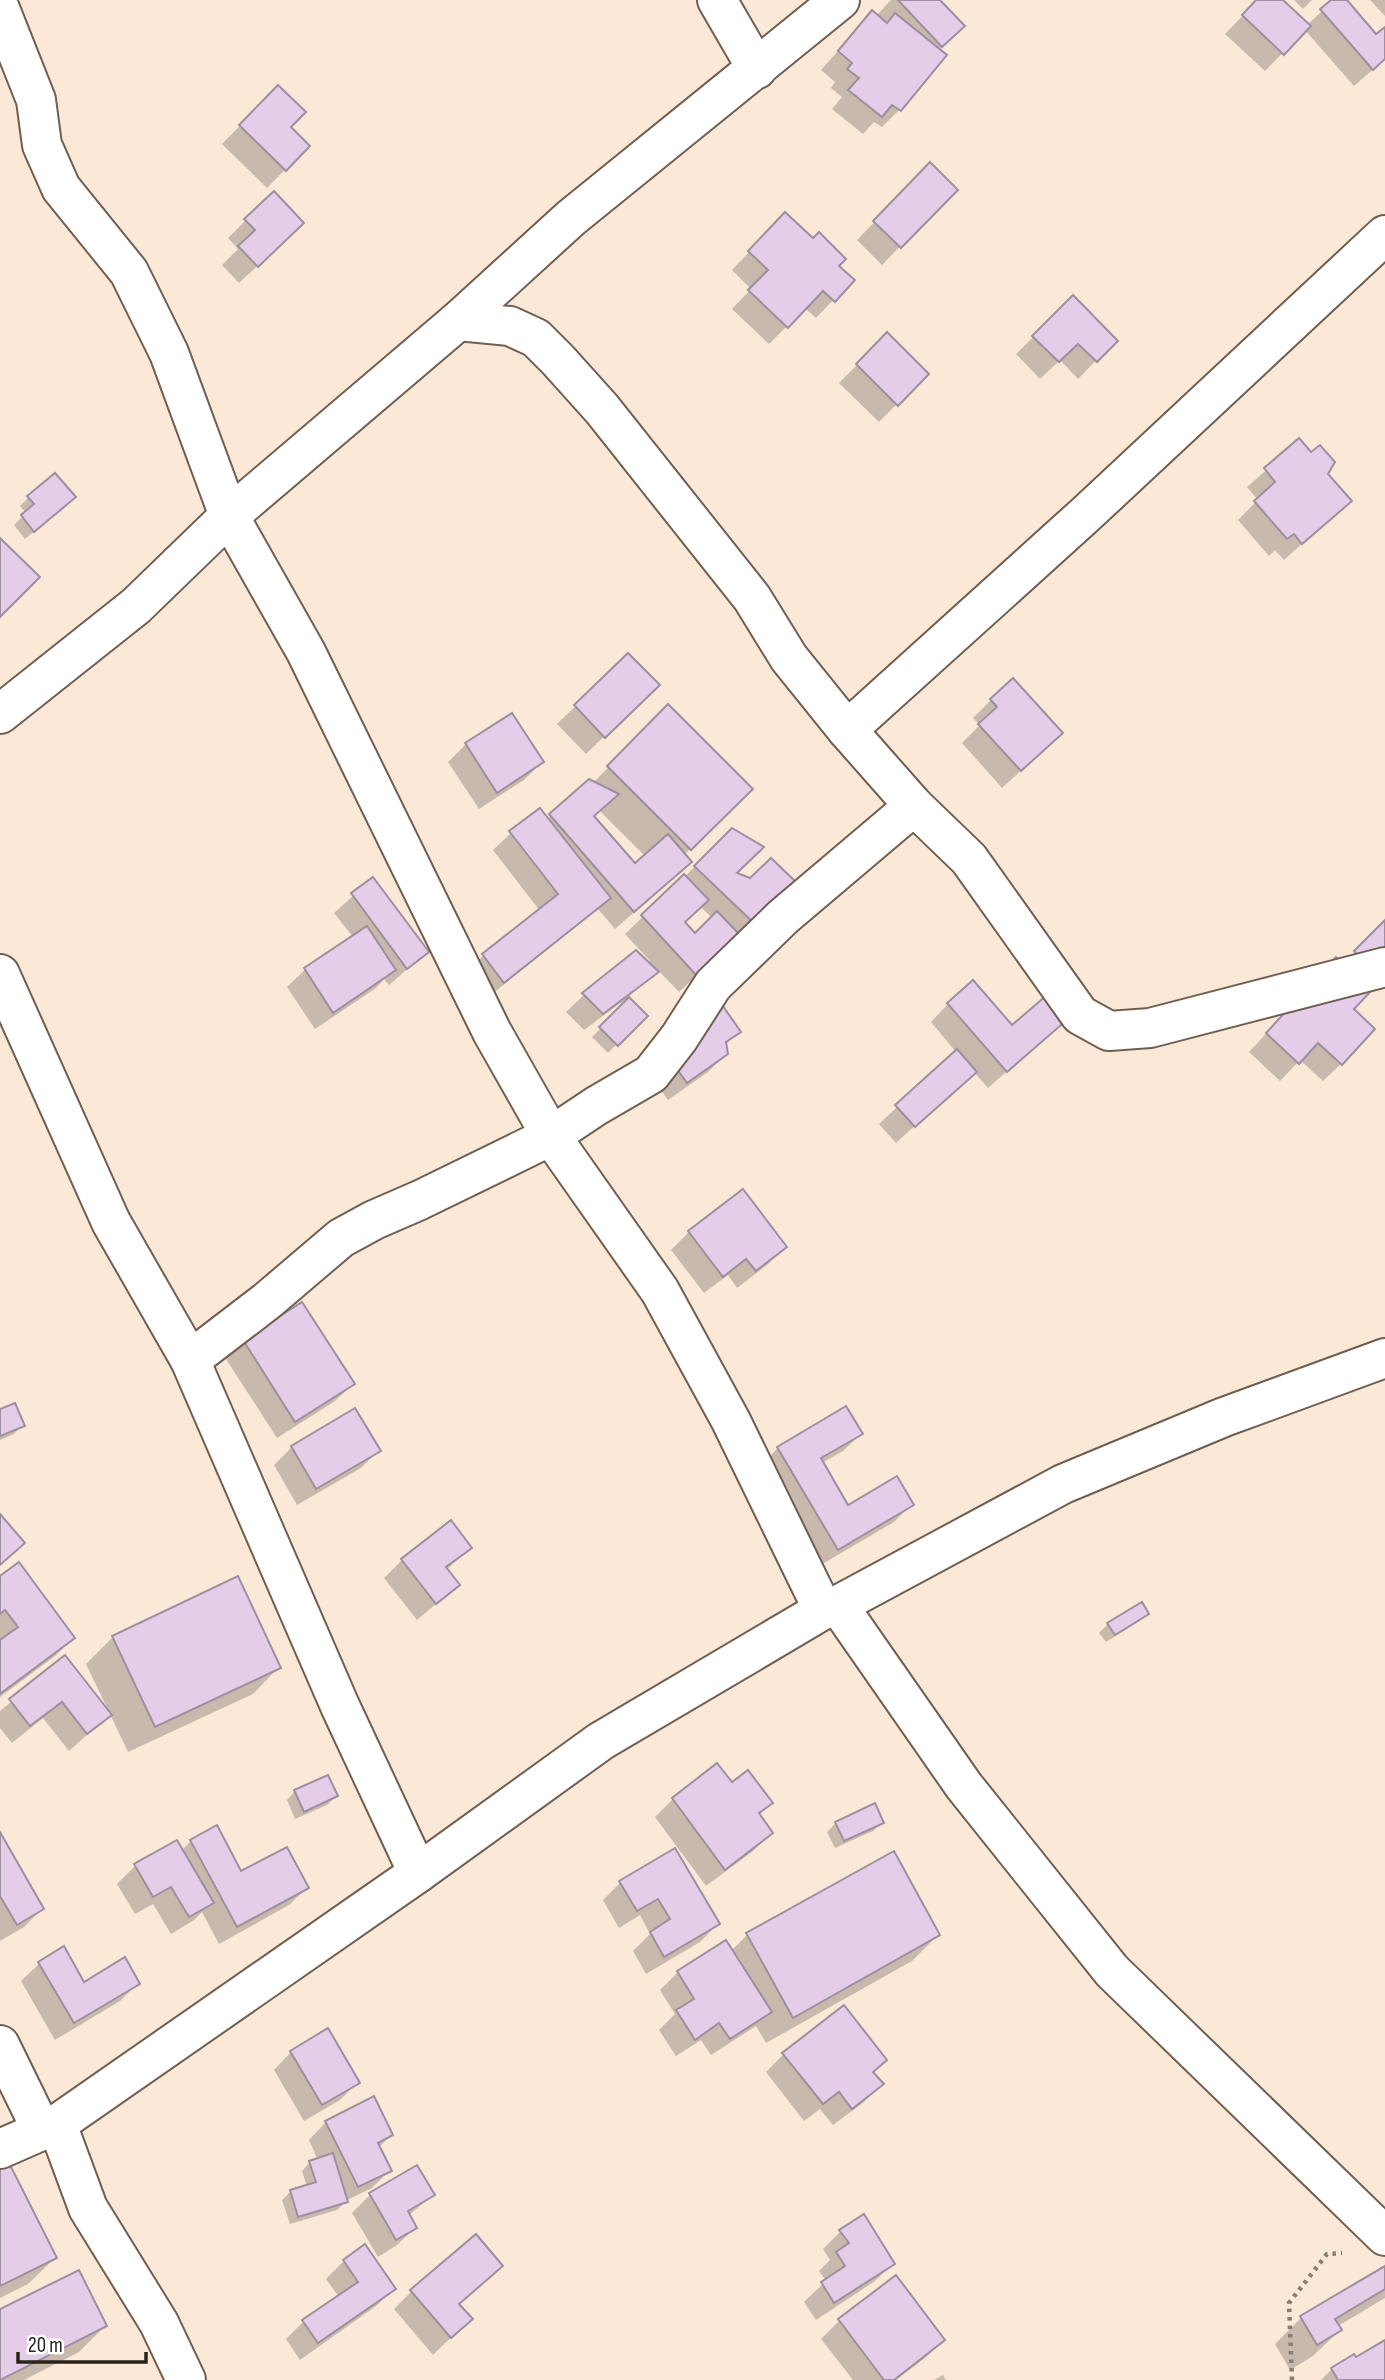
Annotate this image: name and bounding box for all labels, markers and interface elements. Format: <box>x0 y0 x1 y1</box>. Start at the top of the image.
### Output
scale bar <box>18 2320 145 2364</box>
text: 20 m <box>28 2333 63 2358</box>

